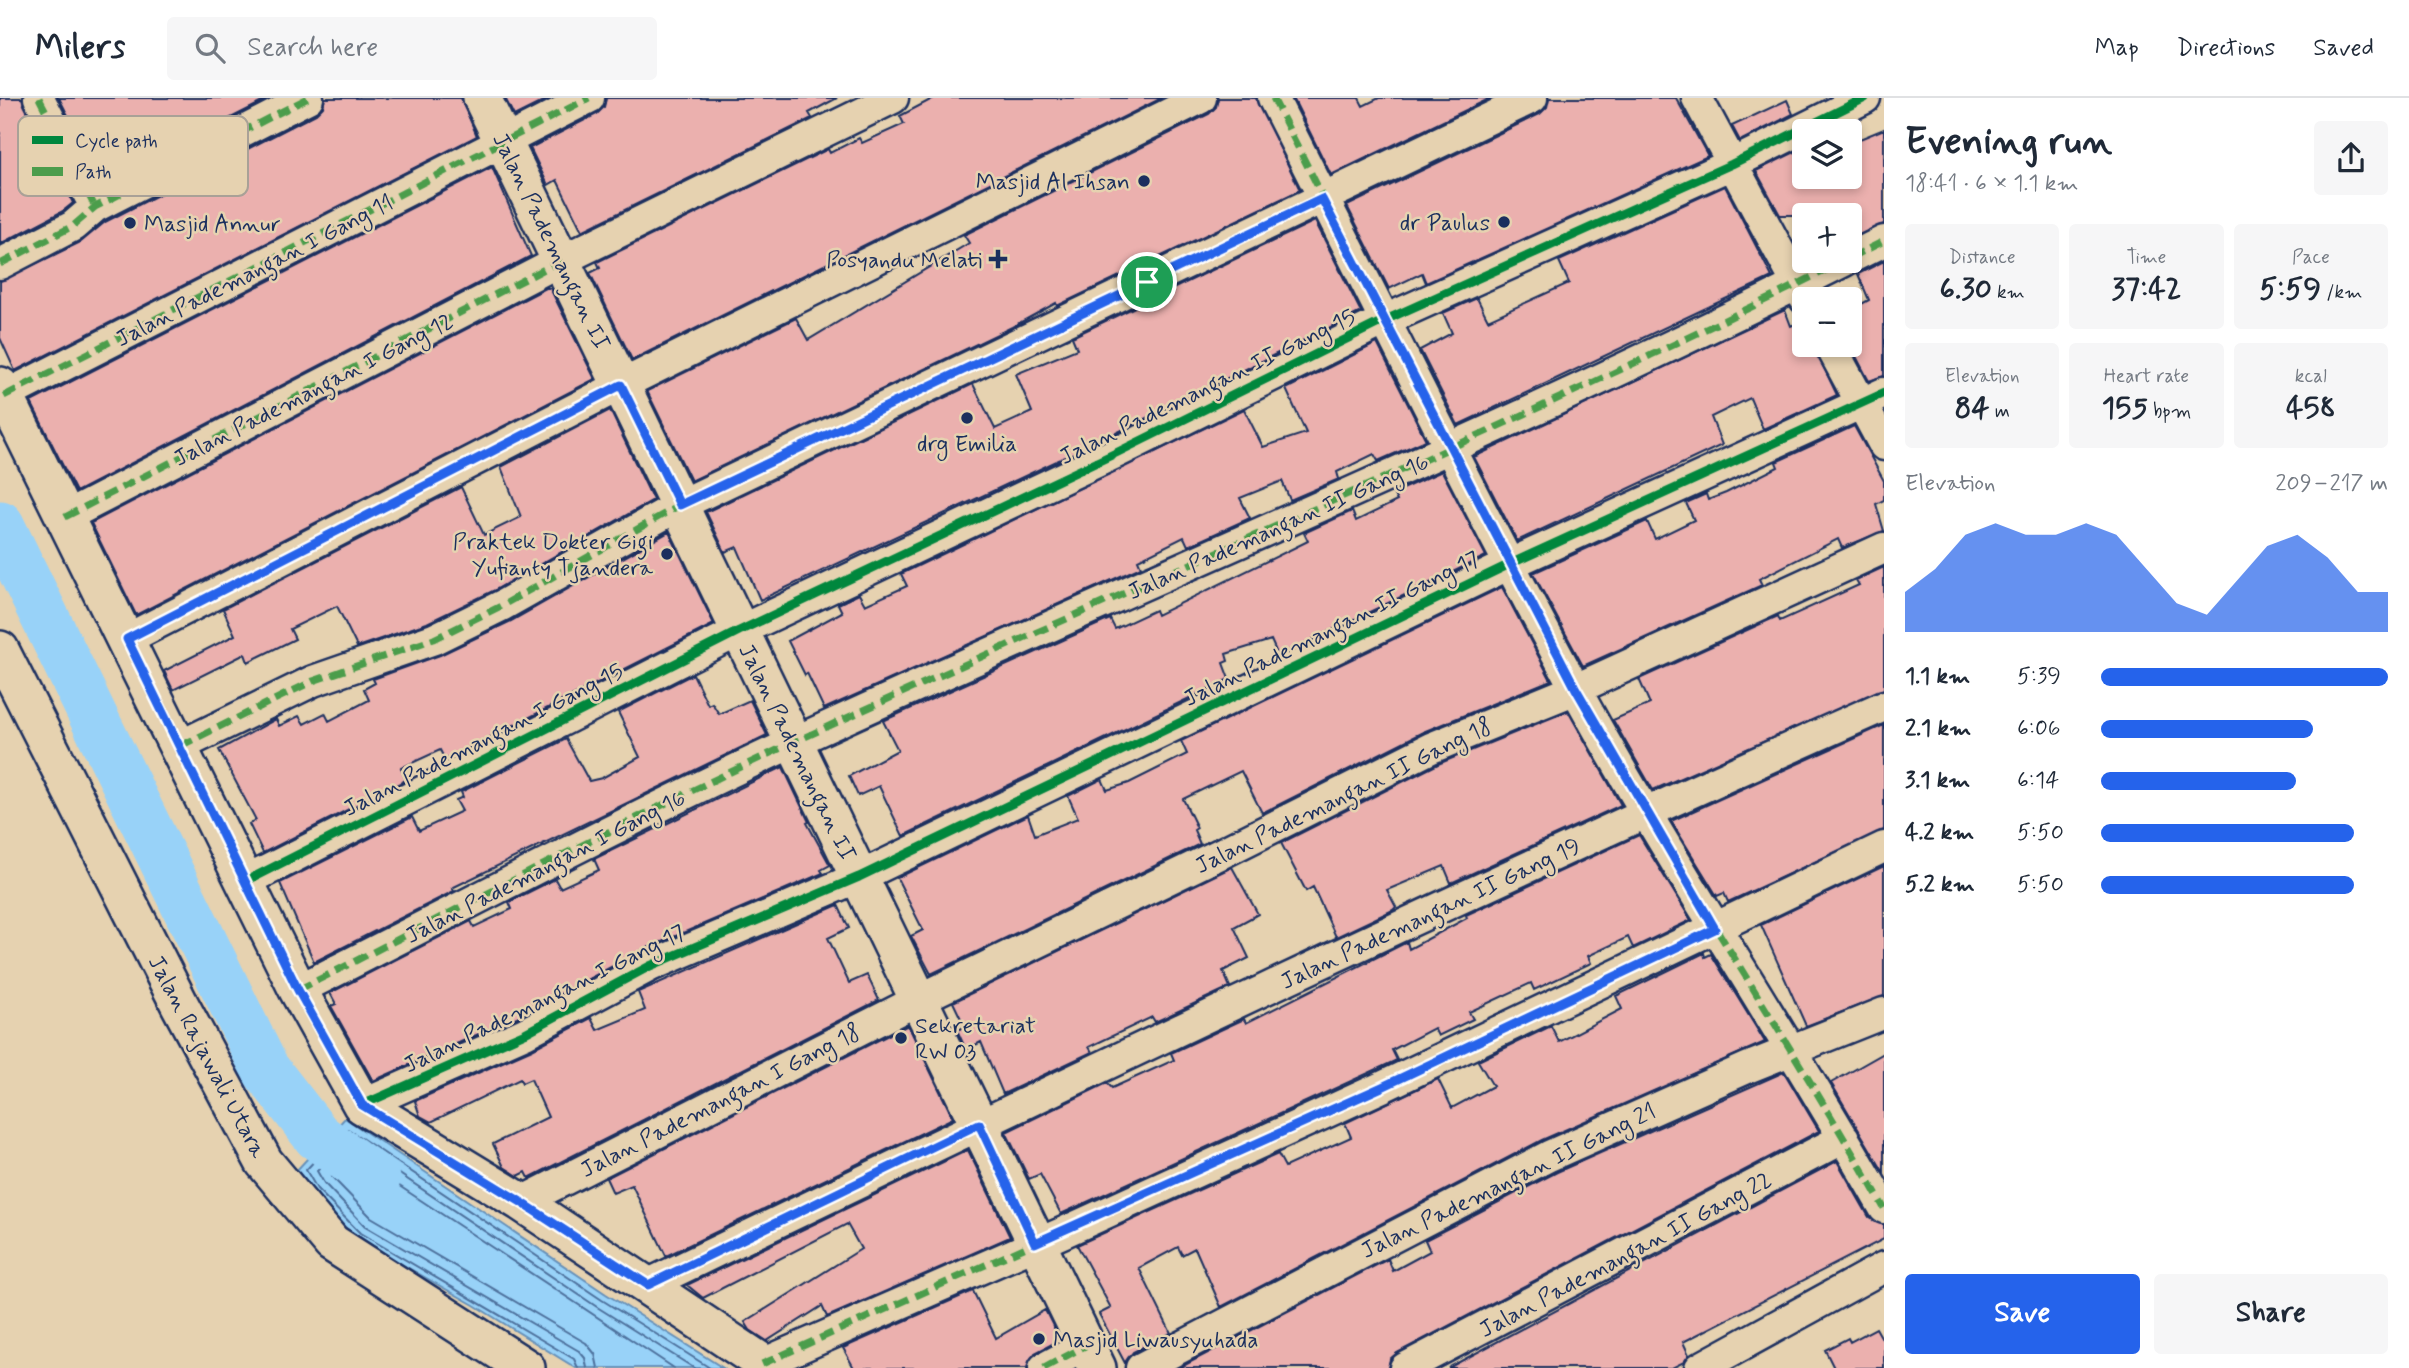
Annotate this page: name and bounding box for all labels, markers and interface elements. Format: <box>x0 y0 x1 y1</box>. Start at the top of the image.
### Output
search box <box>167 17 657 80</box>
text: Milers <box>35 26 125 70</box>
icon: search <box>191 29 229 67</box>
text: Search here <box>247 31 378 65</box>
text: Map <box>2095 33 2139 64</box>
text: Directions <box>2177 33 2275 64</box>
text: Saved <box>2313 33 2374 64</box>
legend <box>18 116 248 196</box>
text: Evening run <box>1905 118 2112 167</box>
map controls <box>1792 119 1862 357</box>
button: layers <box>1792 119 1862 189</box>
button: share <box>2314 121 2388 195</box>
street label: Jalan Pademangan II <box>483 128 616 356</box>
text: Cycle path <box>75 129 158 154</box>
text: Path <box>75 160 112 185</box>
place label: Masjid Al Ihsan <box>976 168 1130 198</box>
text: 18:41 · 6 × 1.1 km <box>1905 169 2078 199</box>
marker: Masjid Al Ihsan <box>1136 173 1152 189</box>
street label: Jalan Pademangan I Gang 11 <box>111 188 400 357</box>
button: + <box>1792 203 1862 273</box>
place label: dr Paulus <box>1400 209 1490 239</box>
place label: Masjid Annur <box>144 210 281 240</box>
marker: dr Paulus <box>1496 214 1512 230</box>
marker: Masjid Annur <box>122 215 138 231</box>
text: Distance <box>1949 245 2016 270</box>
text: Time <box>2127 245 2166 270</box>
text: Pace <box>2292 245 2330 270</box>
place label: Posyandu Melati <box>826 246 982 276</box>
marker: Posyandu Melati <box>988 249 1008 269</box>
pin <box>1117 252 1177 312</box>
icon: arrive <box>1128 263 1166 301</box>
text: 6.30 <box>1940 270 1992 309</box>
text: 37:42 <box>2112 270 2181 309</box>
text: 5:59 <box>2259 270 2321 309</box>
text: km <box>1992 280 2025 305</box>
text: /km <box>2321 280 2362 305</box>
button: − <box>1792 287 1862 357</box>
street label: Jalan Pademangan II Gang 15 <box>1055 303 1362 475</box>
street label: Jalan Pademangan I Gang 12 <box>169 307 460 476</box>
text: Elevation <box>1945 364 2020 389</box>
text: Heart rate <box>2104 364 2189 389</box>
text: kcal <box>2295 364 2327 389</box>
text: 84 <box>1954 389 1990 428</box>
text: 155 <box>2102 389 2148 428</box>
text: 458 <box>2286 389 2336 428</box>
text: m <box>1990 399 2010 424</box>
text: bpm <box>2148 399 2191 424</box>
marker: drg Emilia <box>959 410 975 426</box>
place label: drg Emilia <box>917 430 1017 462</box>
street label: Jalan Pademangan II Gang 16 <box>1123 448 1435 610</box>
text: Elevation <box>1905 469 1996 499</box>
text: 209–217 m <box>2275 469 2388 499</box>
place label: Praktek Dokter Gigi Yufianty Tjandera <box>453 528 653 584</box>
street label: Jalan Pademangan II Gang 17 <box>1179 545 1486 716</box>
marker: Praktek Dokter Gigi Yufianty Tjandera <box>659 546 675 562</box>
street label: Jalan Pademangan II <box>729 639 862 867</box>
street label: Jalan Pademangan I Gang 15 <box>339 657 630 826</box>
text: 1.1 km <box>1905 662 1970 692</box>
text: 5:39 <box>2017 662 2061 692</box>
street label: Jalan Pademangan II Gang 18 <box>1191 712 1498 884</box>
text: 2.1 km <box>1905 714 1971 744</box>
text: 6:06 <box>2017 714 2061 744</box>
text: 3.1 km <box>1905 766 1970 796</box>
text: 6:14 <box>2017 766 2059 796</box>
street label: Jalan Pademangan I Gang 16 <box>401 784 692 953</box>
text: 4.2 km <box>1905 818 1974 848</box>
text: 5:50 <box>2017 818 2064 848</box>
street label: Jalan Pademangan II Gang 19 <box>1276 832 1587 999</box>
text: 5.2 km <box>1905 870 1975 900</box>
text: 5:50 <box>2017 870 2064 900</box>
street label: Jalan Pademangan I Gang 17 <box>399 918 692 1083</box>
street label: Jalan Rajawali Utara <box>140 951 272 1164</box>
place label: Sekretariat RW 03 <box>915 1012 1036 1068</box>
street label: Jalan Pademangan I Gang 18 <box>576 1018 867 1187</box>
marker: Sekretariat RW 03 <box>893 1030 909 1046</box>
street label: Jalan Pademangan II Gang 21 <box>1356 1097 1662 1268</box>
street label: Jalan Pademangan II Gang 22 <box>1474 1166 1778 1348</box>
button: Save <box>1905 1274 2140 1354</box>
button: Share <box>2154 1274 2388 1354</box>
place label: Masjid Liwausyuhada <box>1053 1326 1258 1356</box>
marker: Masjid Liwausyuhada <box>1031 1331 1047 1347</box>

